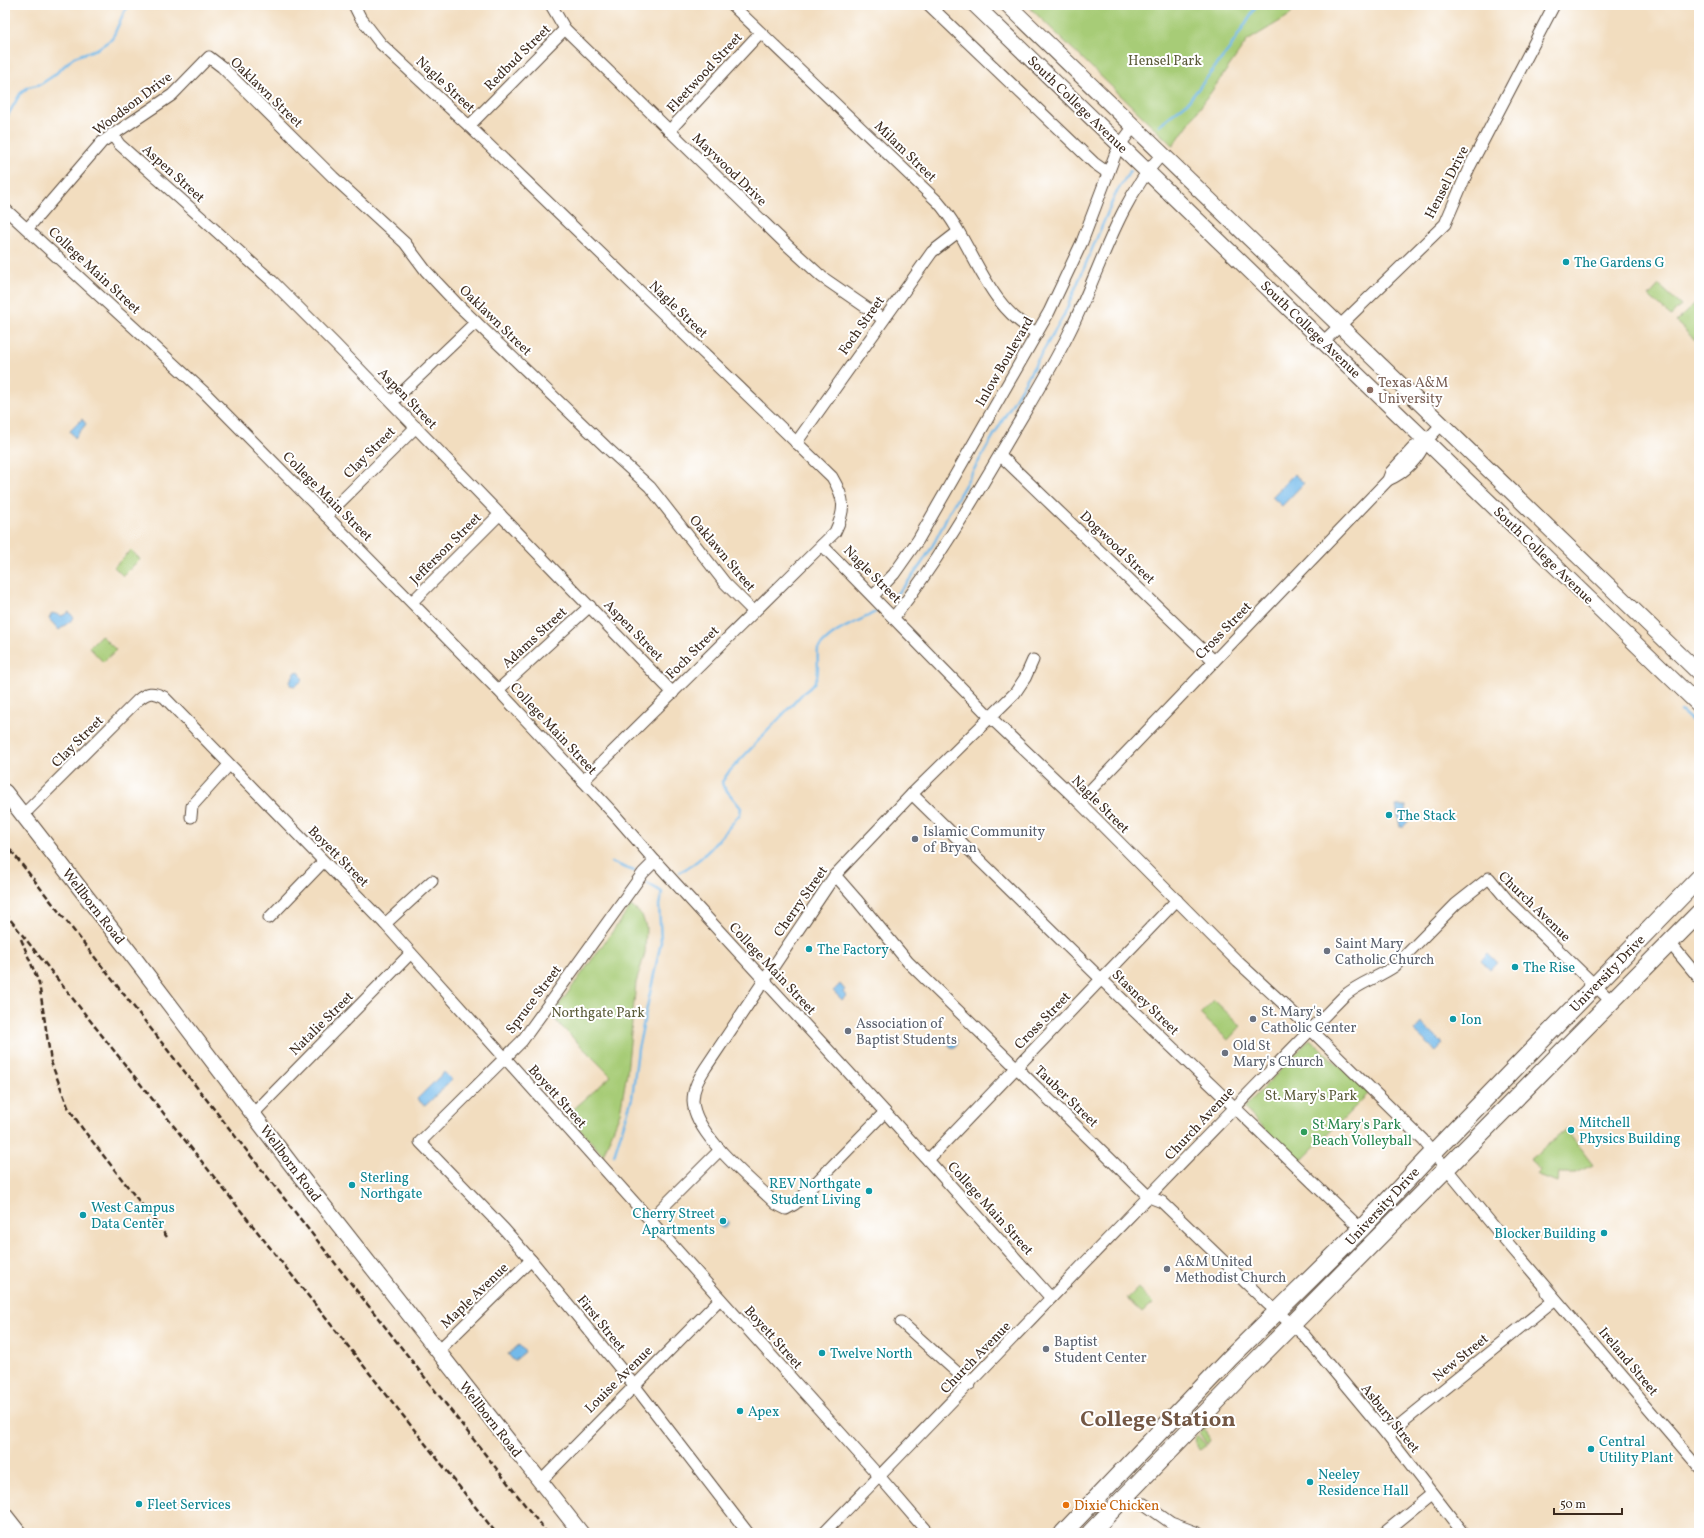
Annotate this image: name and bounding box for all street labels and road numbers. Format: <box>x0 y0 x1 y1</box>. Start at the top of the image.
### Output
street label: Redbud Street <box>481 21 556 95</box>
street label: Fleetwood Street <box>663 29 747 117</box>
street label: South College Avenue <box>1023 52 1132 158</box>
street label: Nagle Street <box>411 53 479 118</box>
street label: Oaklawn Street <box>225 54 307 133</box>
street label: Woodson Drive <box>89 68 177 140</box>
street label: Milam Street <box>869 117 940 187</box>
street label: Maywood Drive <box>687 129 771 211</box>
street label: Aspen Street <box>138 141 209 207</box>
street label: Hensel Drive <box>1421 143 1474 222</box>
street label: College Main Street <box>44 223 144 319</box>
street label: Nagle Street <box>644 277 712 343</box>
street label: South College Avenue <box>1256 277 1365 383</box>
street label: Oaklawn Street <box>454 282 536 361</box>
street label: Foch Street <box>835 292 890 359</box>
street label: Inlow Boulevard <box>972 313 1039 410</box>
street label: Aspen Street <box>373 364 441 434</box>
street label: Clay Street <box>340 423 400 483</box>
street label: College Main Street <box>278 448 376 546</box>
street label: South College Avenue <box>1489 503 1598 609</box>
street label: Dogwood Street <box>1075 507 1159 589</box>
street label: Jefferson Street <box>406 509 486 589</box>
street label: Oaklawn Street <box>684 512 759 596</box>
street label: Nagle Street <box>839 542 905 608</box>
street label: Aspen Street <box>599 596 667 666</box>
street label: Cross Street <box>1192 598 1257 664</box>
street label: Adams Street <box>498 603 572 673</box>
street label: Foch Street <box>662 622 724 684</box>
street label: College Main Street <box>505 679 601 779</box>
street label: Clay Street <box>48 712 108 772</box>
street label: Nagle Street <box>1067 772 1133 838</box>
street label: Boyett Street <box>303 822 373 892</box>
street label: Cherry Street <box>770 863 833 941</box>
street label: Wellborn Road <box>57 865 129 949</box>
street label: Church Avenue <box>1494 868 1575 947</box>
street label: College Main Street <box>724 919 820 1019</box>
street label: University Drive <box>1566 931 1650 1017</box>
street label: Spruce Street <box>502 961 566 1038</box>
street label: Stasney Street <box>1107 966 1183 1040</box>
street label: Natalie Street <box>286 988 358 1060</box>
street label: Cross Street <box>1011 988 1076 1054</box>
street label: Boyett Street <box>523 1061 591 1133</box>
street label: Tauber Street <box>1030 1062 1102 1132</box>
street label: Church Avenue <box>1161 1083 1239 1165</box>
street label: Wellborn Road <box>255 1122 325 1206</box>
street label: College Main Street <box>943 1158 1037 1260</box>
street label: University Drive <box>1342 1163 1425 1250</box>
street label: Maple Avenue <box>437 1259 513 1333</box>
street label: First Street <box>572 1292 630 1356</box>
street label: Boyett Street <box>739 1302 807 1374</box>
street label: Church Avenue <box>937 1317 1016 1398</box>
street label: Ireland Street <box>1593 1324 1662 1400</box>
street label: New Street <box>1429 1330 1493 1387</box>
street label: Louise Avenue <box>581 1342 657 1418</box>
street label: Wellborn Road <box>454 1378 526 1462</box>
street label: Asbury Street <box>1356 1380 1424 1458</box>

